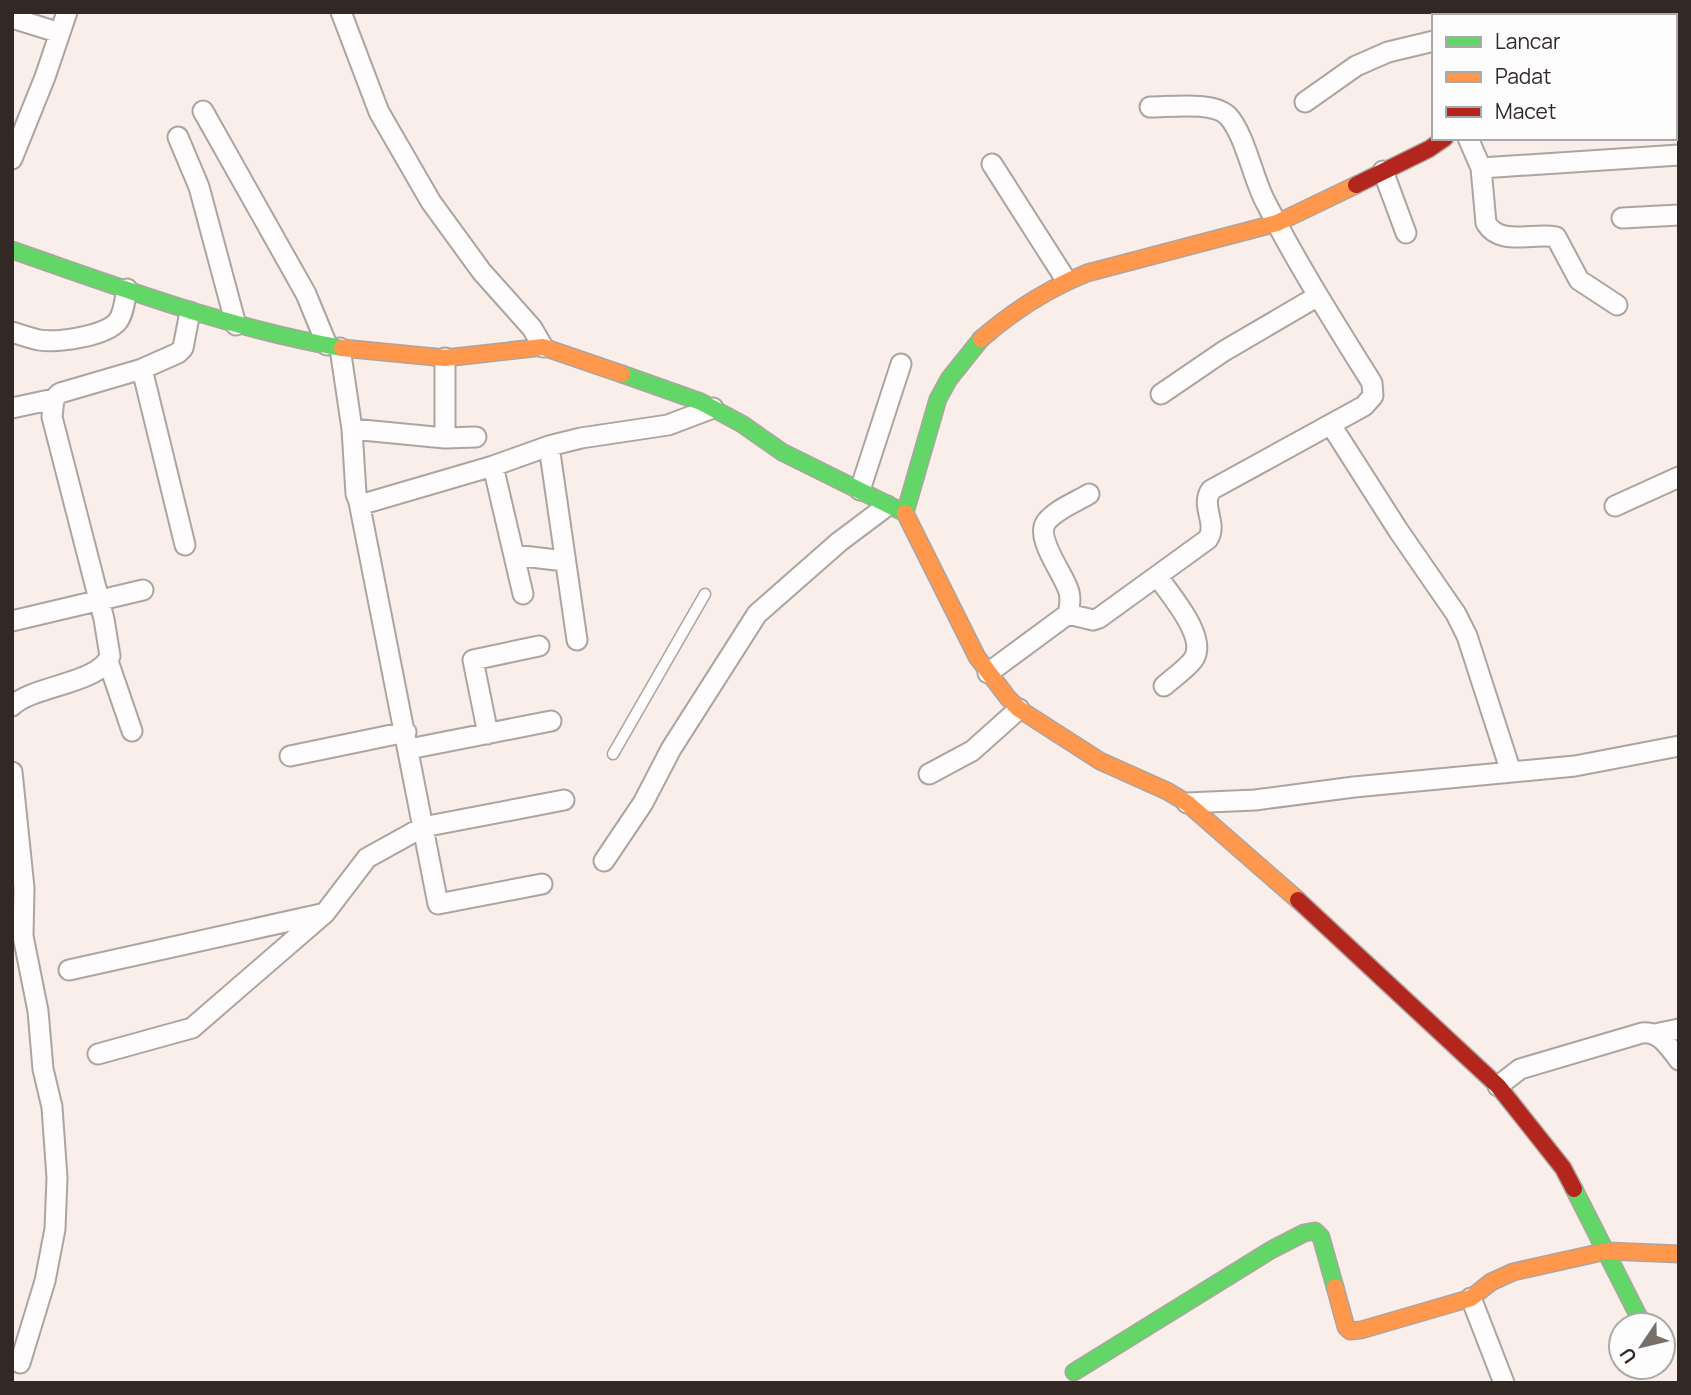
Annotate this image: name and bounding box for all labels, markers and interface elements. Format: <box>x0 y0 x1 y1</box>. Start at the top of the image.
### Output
legend <box>1432 14 1677 140</box>
text: Lancar <box>1495 27 1561 55</box>
text: Padat <box>1495 62 1551 90</box>
text: Macet <box>1495 97 1556 125</box>
north arrow <box>1607 1311 1677 1381</box>
text: U <box>1614 1343 1643 1369</box>

